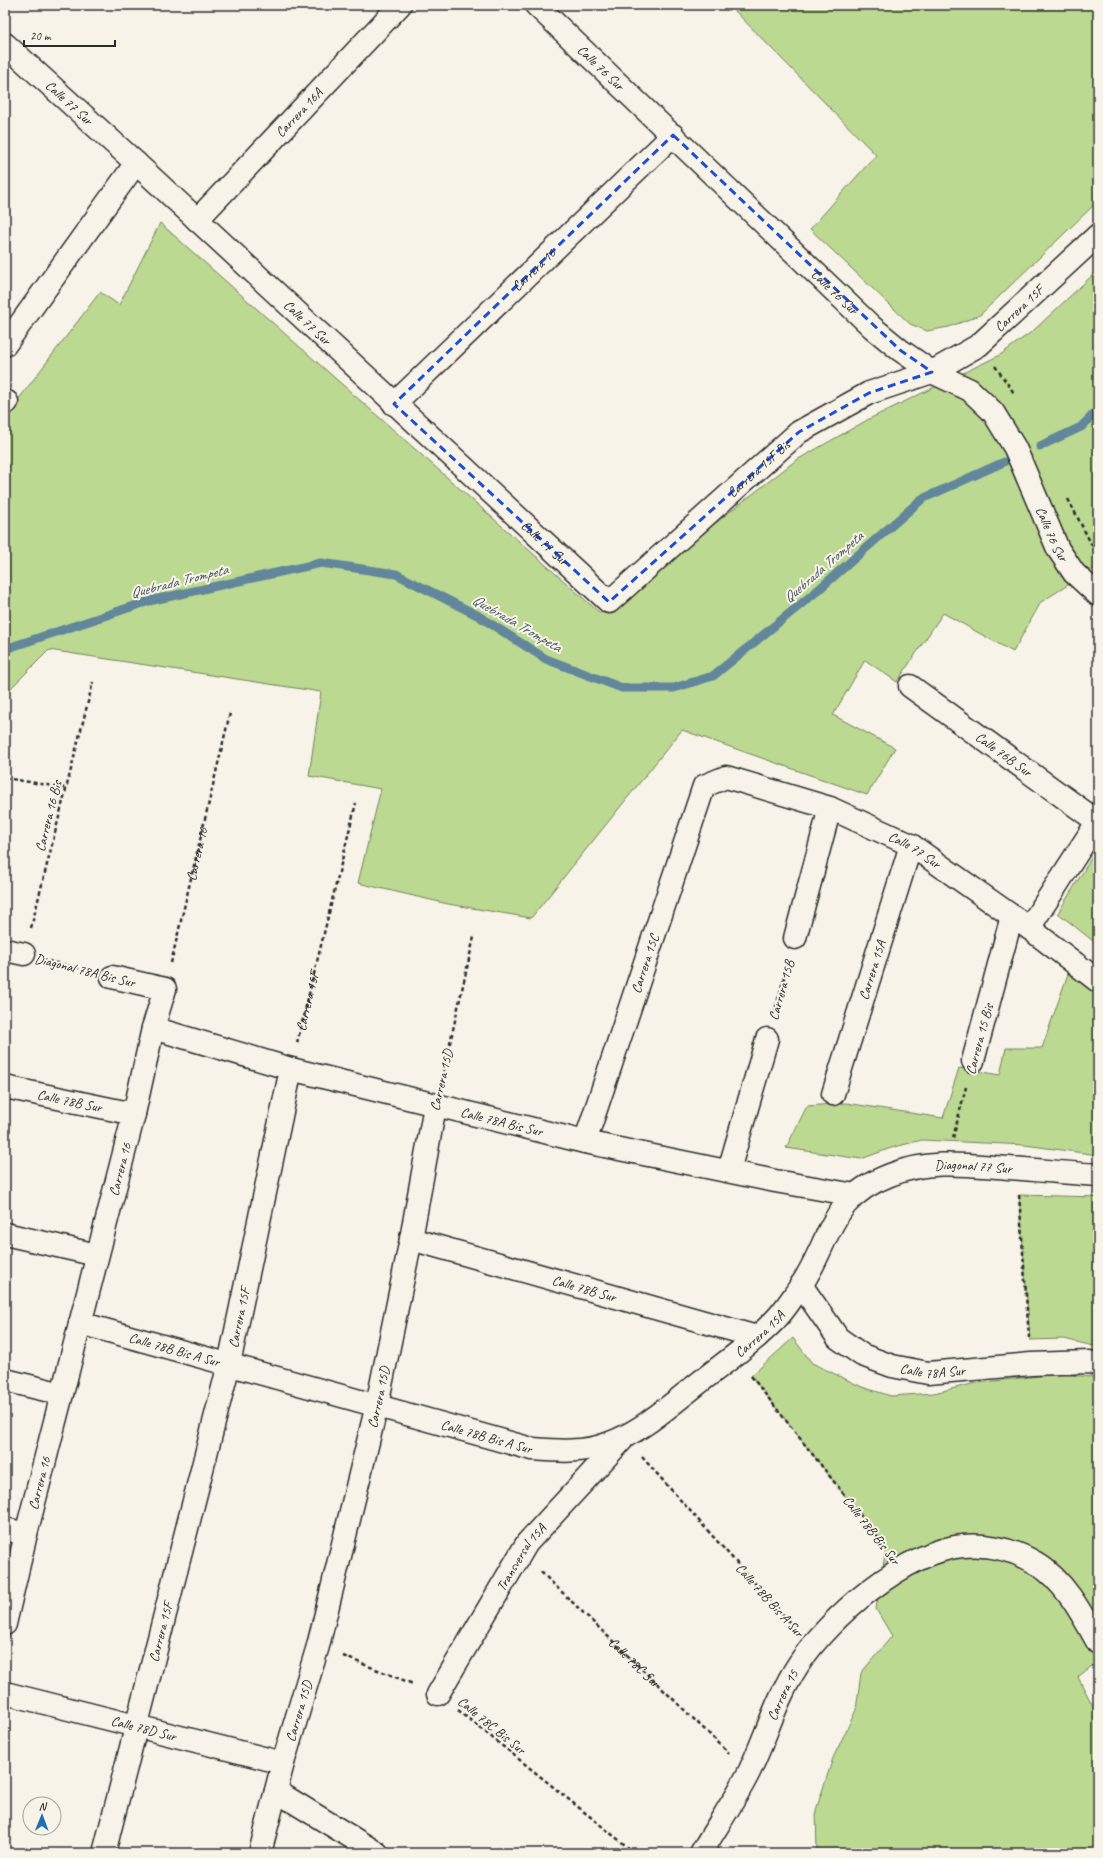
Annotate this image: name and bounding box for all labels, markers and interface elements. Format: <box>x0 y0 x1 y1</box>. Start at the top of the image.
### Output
scale bar <box>24 22 115 48</box>
text: 20 m <box>30 28 52 44</box>
street label: Calle 76 Sur <box>574 41 629 95</box>
street label: Calle 77 Sur <box>42 77 98 130</box>
street label: Carrera 16A <box>272 84 327 141</box>
street label: Carrera 16 <box>509 244 560 295</box>
street label: Calle 76 Sur <box>808 266 863 319</box>
street label: Carrera 15F <box>991 279 1050 336</box>
street label: Calle 77 Sur <box>280 297 336 350</box>
street label: Carrera 15F Bis <box>724 435 795 501</box>
street label: Calle 76 Sur <box>1032 504 1073 566</box>
street label: Calle 77 Sur <box>518 517 573 570</box>
water label: Quebrada Trompeta <box>779 527 868 607</box>
water label: Quebrada Trompeta <box>128 560 231 603</box>
water label: Quebrada Trompeta <box>469 590 566 657</box>
street label: Calle 76B Sur <box>972 728 1037 782</box>
street label: Carrera 16 Bis <box>31 778 66 853</box>
street label: Carrera 16 <box>183 825 212 882</box>
street label: Calle 77 Sur <box>886 828 945 873</box>
street label: Carrera 15C <box>627 931 663 995</box>
street label: Carrera 15A <box>855 937 890 1002</box>
street label: Diagonal 78A Bis Sur <box>33 950 138 991</box>
street label: Carrera 15B <box>765 957 799 1022</box>
street label: Carrera 15F <box>292 966 324 1033</box>
street label: Carrera 15 Bis <box>962 1001 997 1076</box>
street label: Carrera 15D <box>426 1046 457 1112</box>
street label: Calle 78B Sur <box>36 1086 105 1116</box>
street label: Calle 78A Bis Sur <box>459 1103 545 1140</box>
street label: Carrera 16 <box>105 1140 135 1198</box>
street label: Diagonal 77 Sur <box>934 1156 1014 1177</box>
street label: Calle 78B Sur <box>550 1271 620 1306</box>
street label: Carrera 15F <box>225 1283 255 1349</box>
street label: Carrera 15A <box>732 1307 789 1361</box>
street label: Calle 78B Bis A Sur <box>127 1329 223 1371</box>
street label: Calle 78A Sur <box>899 1360 968 1382</box>
street label: Carrera 15D <box>364 1363 394 1430</box>
street label: Calle 78B Bis A Sur <box>439 1416 535 1458</box>
street label: Carrera 16 <box>25 1454 55 1512</box>
street label: Calle 78B Bis Sur <box>839 1492 904 1569</box>
street label: Transversal 15A <box>493 1520 550 1594</box>
street label: Calle 78B Bis A Sur <box>732 1560 808 1641</box>
street label: Carrera 15F <box>145 1597 178 1664</box>
street label: Calle 78C Sur <box>605 1634 665 1693</box>
street label: Carrera 15 <box>764 1666 802 1723</box>
street label: Carrera 15D <box>282 1677 317 1744</box>
street label: Calle 78C Bis Sur <box>454 1693 530 1759</box>
street label: Calle 78D Sur <box>109 1712 180 1745</box>
north arrow <box>22 1796 62 1836</box>
text: N <box>39 1799 48 1813</box>

